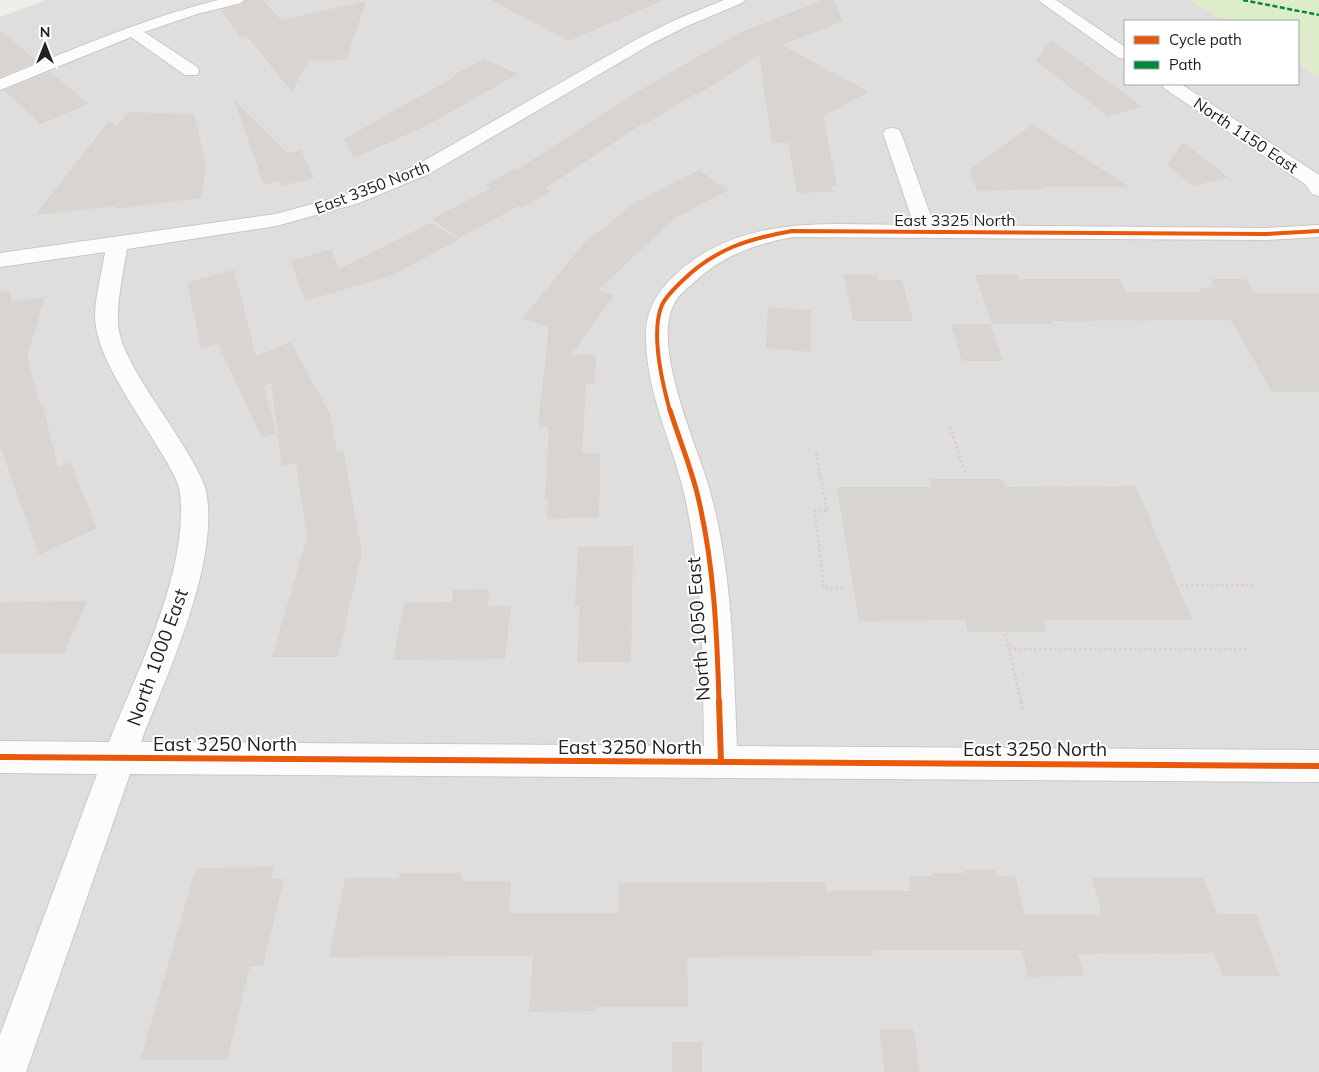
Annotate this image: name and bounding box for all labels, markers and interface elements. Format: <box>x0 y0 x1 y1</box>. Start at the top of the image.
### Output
north arrow <box>20 20 70 70</box>
legend <box>1124 20 1299 85</box>
text: N <box>40 23 50 41</box>
text: Cycle path <box>1169 30 1242 49</box>
text: Path <box>1169 55 1201 74</box>
street label: North 1150 East <box>1190 93 1302 177</box>
street label: East 3350 North <box>312 156 432 218</box>
street label: East 3325 North <box>894 210 1016 230</box>
street label: North 1050 East <box>681 556 715 702</box>
street label: North 1000 East <box>121 585 193 729</box>
street label: East 3250 North <box>153 732 297 756</box>
street label: East 3250 North <box>558 735 702 759</box>
street label: East 3250 North <box>963 737 1107 761</box>

